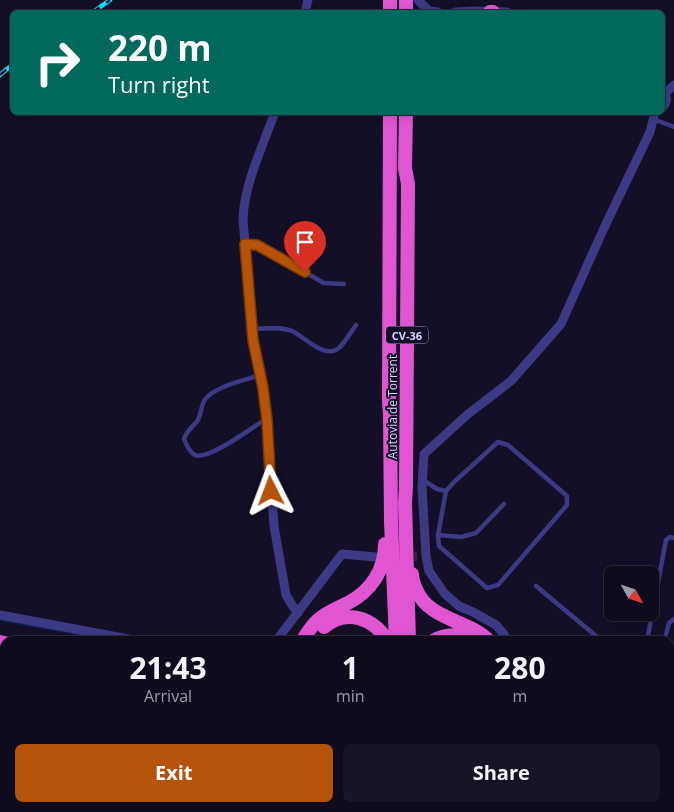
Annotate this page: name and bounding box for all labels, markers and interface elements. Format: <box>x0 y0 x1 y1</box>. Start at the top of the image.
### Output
text: 220 m <box>108 24 212 71</box>
icon: right <box>25 30 90 95</box>
text: Turn right <box>108 69 210 99</box>
pin <box>284 221 326 272</box>
icon: arrive <box>291 228 319 256</box>
road number: CV-36 <box>386 326 428 344</box>
street label: Autovia de Torrent <box>384 355 401 459</box>
position arrow <box>244 464 296 516</box>
north arrow <box>604 566 659 621</box>
map controls <box>604 566 659 621</box>
text: 21:43 <box>129 647 207 688</box>
text: 1 <box>342 647 359 688</box>
text: 280 <box>494 647 546 688</box>
text: Arrival <box>144 685 192 707</box>
text: min <box>336 685 365 707</box>
text: m <box>512 685 527 707</box>
button: Exit <box>15 744 333 802</box>
button: Share <box>343 744 660 802</box>

